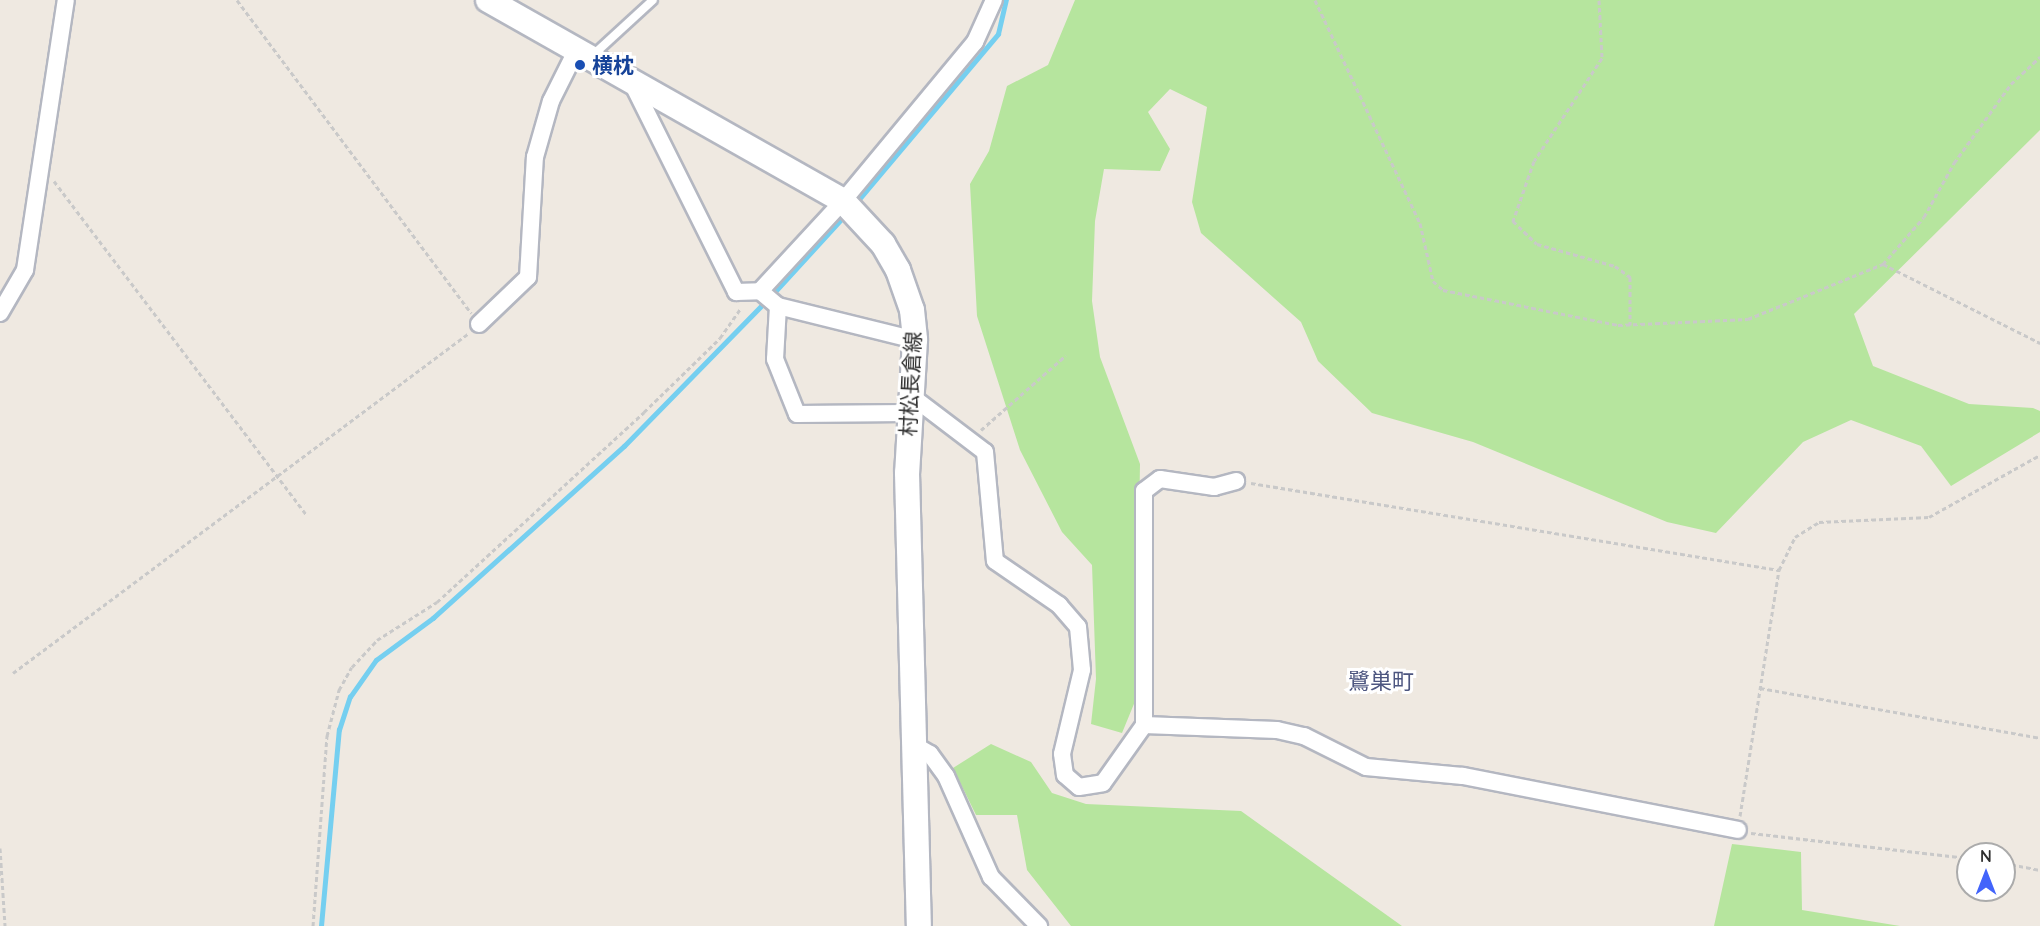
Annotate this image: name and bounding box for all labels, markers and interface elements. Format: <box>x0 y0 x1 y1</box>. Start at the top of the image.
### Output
place label: 横枕 <box>592 52 634 78</box>
marker: 横枕 <box>573 58 587 72</box>
street label: 村松長倉線 <box>895 331 925 437</box>
district label: 鷺巣町 <box>1348 669 1414 695</box>
north arrow <box>1956 842 2016 902</box>
text: N <box>1980 846 1992 866</box>

